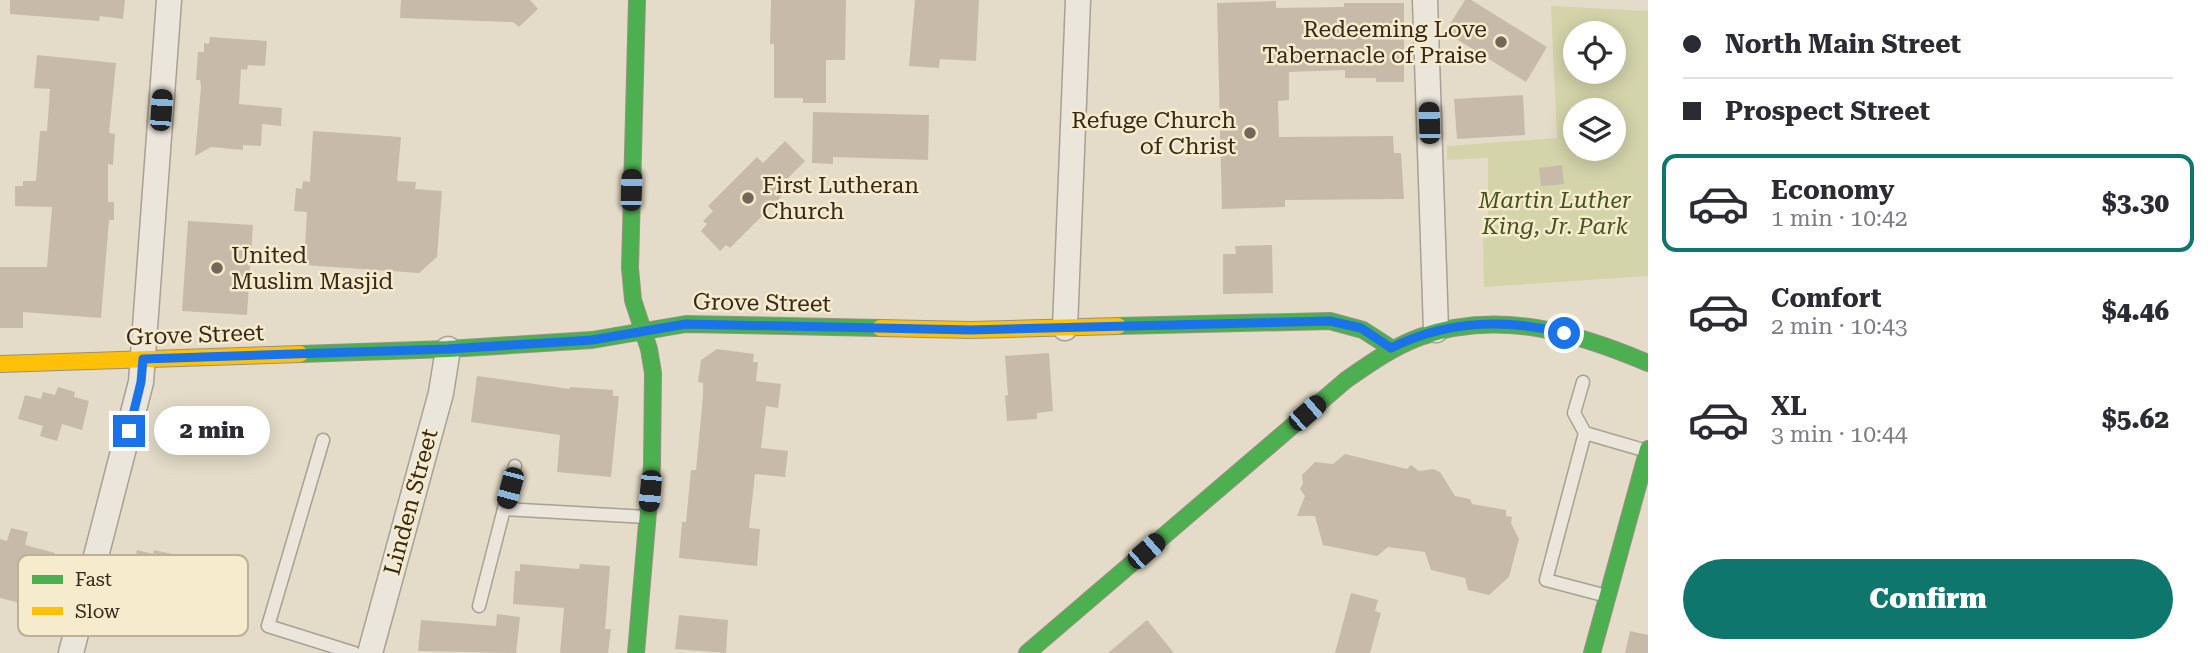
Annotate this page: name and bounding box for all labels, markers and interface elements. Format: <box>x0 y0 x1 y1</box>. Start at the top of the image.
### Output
place label: Redeeming Love Tabernacle of Praise <box>1262 16 1487 69</box>
map controls <box>1563 21 1626 161</box>
button: locate <box>1563 21 1626 84</box>
text: North Main Street <box>1725 29 1961 59</box>
marker: Redeeming Love Tabernacle of Praise <box>1493 34 1509 50</box>
car <box>150 88 173 132</box>
text: Prospect Street <box>1725 96 1930 126</box>
button: layers <box>1563 98 1626 161</box>
car <box>1418 102 1441 144</box>
place label: Refuge Church of Christ <box>1071 107 1236 160</box>
marker: Refuge Church of Christ <box>1242 125 1258 141</box>
car <box>620 169 643 211</box>
place label: First Lutheran Church <box>762 172 919 225</box>
icon: car <box>1687 172 1750 235</box>
text: Economy <box>1771 175 1894 205</box>
park label: Martin Luther King, Jr. Park <box>1478 187 1632 240</box>
text: $3.30 <box>2102 188 2169 218</box>
marker: First Lutheran Church <box>740 190 756 206</box>
text: 1 min · 10:42 <box>1771 205 1908 232</box>
place label: United Muslim Masjid <box>231 242 394 295</box>
marker: United Muslim Masjid <box>209 260 225 276</box>
icon: car <box>1687 280 1750 343</box>
text: Comfort <box>1771 283 1881 313</box>
street label: Grove Street <box>693 288 832 318</box>
text: $4.46 <box>2102 296 2169 326</box>
text: 2 min · 10:43 <box>1771 313 1908 340</box>
route start <box>1548 317 1580 349</box>
street label: Grove Street <box>125 319 265 351</box>
icon: car <box>1687 388 1750 451</box>
car <box>1285 391 1330 435</box>
text: XL <box>1771 391 1807 421</box>
text: $5.62 <box>2102 404 2169 434</box>
callout: 2 min <box>154 406 269 456</box>
route end <box>113 415 145 447</box>
text: 2 min <box>180 417 244 444</box>
text: 3 min · 10:44 <box>1771 421 1908 448</box>
street label: Linden Street <box>378 425 444 578</box>
car <box>495 465 526 511</box>
car <box>638 469 663 513</box>
car <box>1124 529 1169 573</box>
legend <box>18 555 248 636</box>
button: Confirm <box>1683 559 2173 639</box>
text: Fast <box>75 568 112 591</box>
text: Slow <box>75 600 120 623</box>

